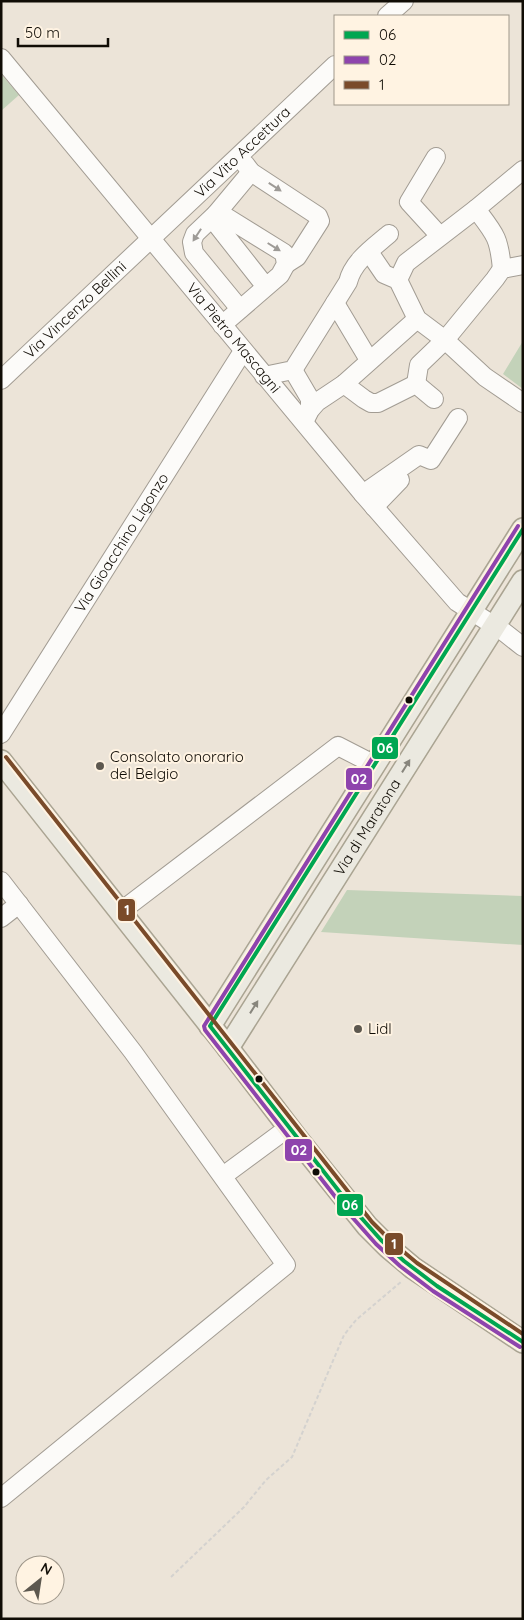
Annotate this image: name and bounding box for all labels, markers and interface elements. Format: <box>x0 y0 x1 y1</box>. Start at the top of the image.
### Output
scale bar <box>18 15 108 47</box>
legend <box>334 15 509 105</box>
text: 50 m <box>25 23 60 42</box>
text: 06 <box>379 25 396 44</box>
text: 02 <box>379 50 396 69</box>
text: 1 <box>379 75 385 94</box>
street label: Via Vito Accettura <box>190 102 294 202</box>
one-way arrow <box>268 183 281 192</box>
one-way arrow <box>192 228 202 242</box>
one-way arrow <box>267 242 280 252</box>
street label: Via Vincenzo Bellini <box>20 257 130 362</box>
street label: Via Pietro Mascagni <box>183 279 285 397</box>
street label: Via Gioacchino Ligonzo <box>70 469 172 616</box>
unlabelled marker <box>404 695 414 705</box>
line badge: 06 <box>371 736 399 760</box>
text: 06 <box>377 739 393 757</box>
place label: Consolato onorario del Belgio <box>110 747 244 783</box>
marker: Consolato onorario del Belgio <box>94 760 106 772</box>
one-way arrow <box>401 760 411 773</box>
line badge: 02 <box>345 767 373 791</box>
text: 02 <box>351 770 367 788</box>
street label: Via di Maratona <box>329 775 405 879</box>
line badge: 1 <box>117 898 136 922</box>
text: 1 <box>124 901 130 919</box>
one-way arrow <box>249 1001 259 1014</box>
place label: Lidl <box>368 1019 392 1038</box>
marker: Lidl <box>352 1023 364 1035</box>
unlabelled marker <box>254 1074 264 1084</box>
line badge: 02 <box>284 1138 313 1162</box>
text: 02 <box>291 1141 307 1159</box>
unlabelled marker <box>311 1167 321 1177</box>
line badge: 06 <box>336 1193 364 1217</box>
text: 06 <box>342 1196 358 1214</box>
line badge: 1 <box>384 1232 404 1256</box>
text: 1 <box>391 1235 397 1253</box>
north arrow <box>15 1555 65 1605</box>
text: N <box>38 1558 55 1579</box>

